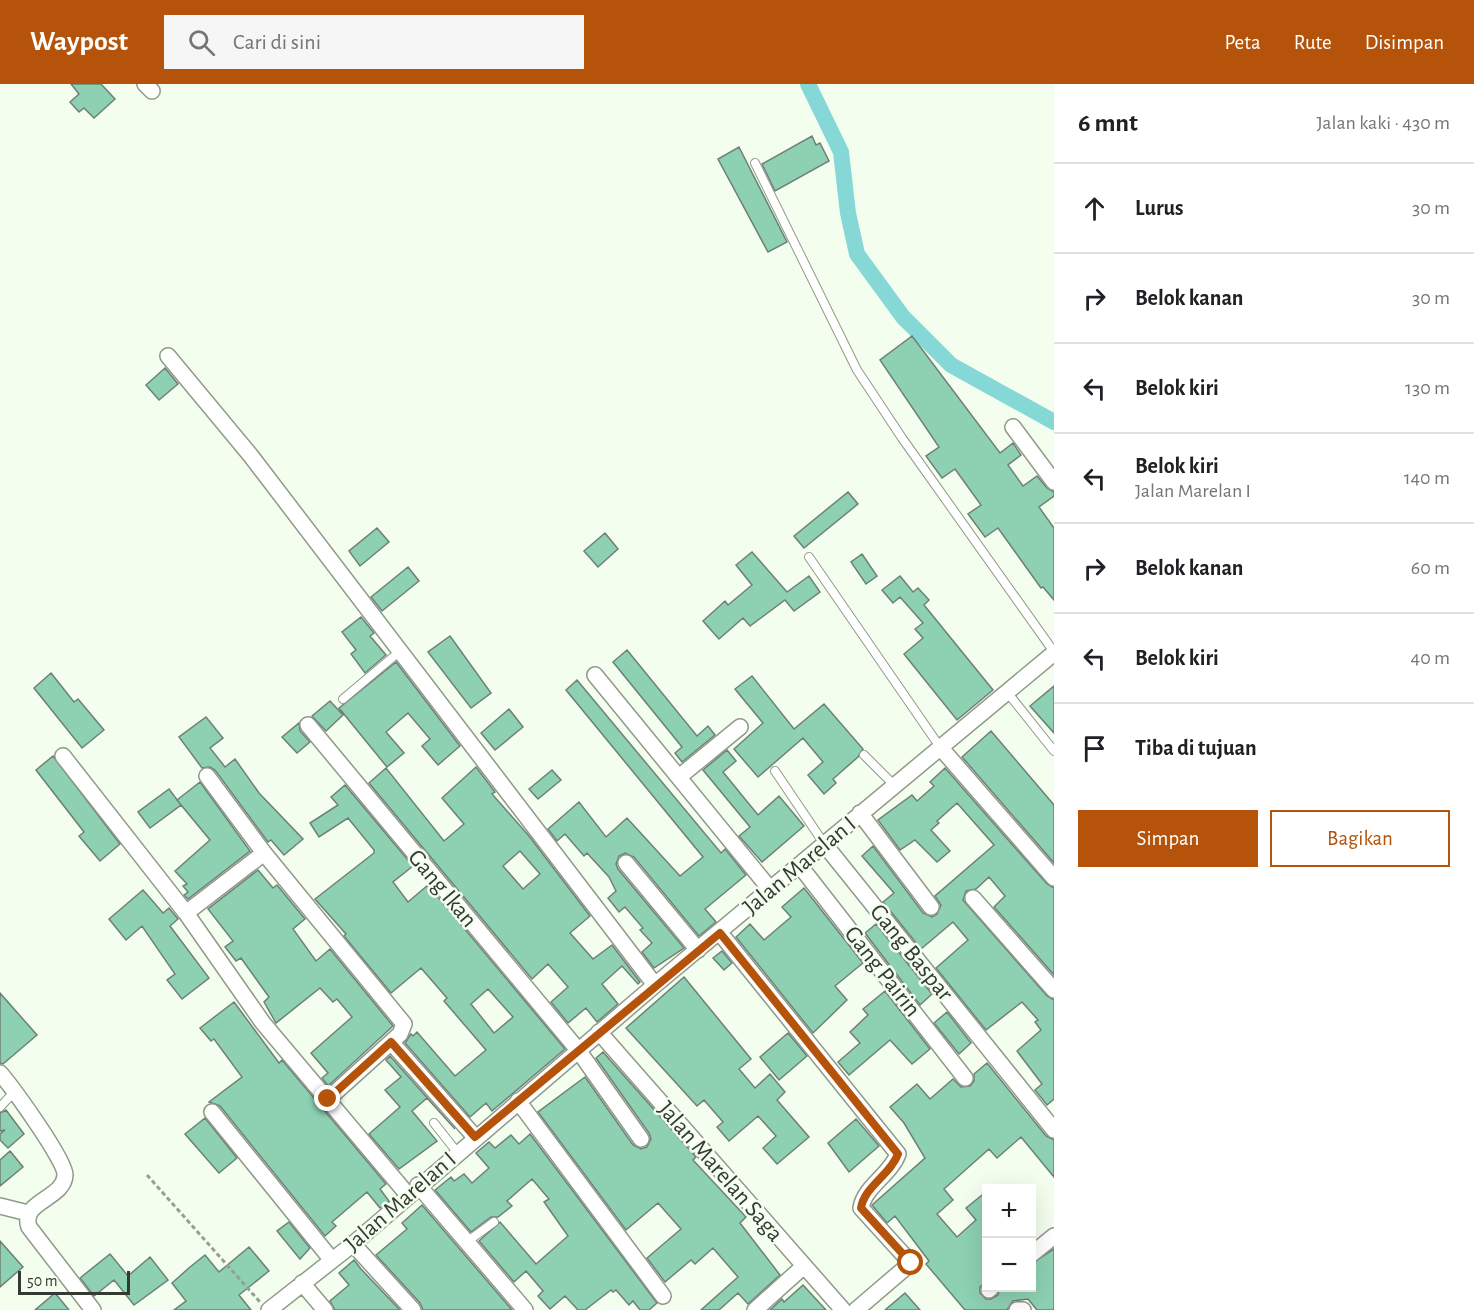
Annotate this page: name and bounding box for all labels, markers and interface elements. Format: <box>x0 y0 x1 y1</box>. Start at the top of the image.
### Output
search box <box>164 15 584 69</box>
icon: search <box>185 26 218 59</box>
text: Waypost <box>30 28 128 56</box>
text: Cari di sini <box>233 31 321 53</box>
text: Peta <box>1225 32 1261 53</box>
text: Rute <box>1294 32 1332 53</box>
text: Disimpan <box>1365 32 1444 53</box>
text: 6 mnt <box>1078 110 1138 136</box>
text: Jalan kaki · 430 m <box>1317 113 1450 133</box>
icon: ahead <box>1078 192 1111 225</box>
text: Lurus <box>1135 197 1184 219</box>
text: 30 m <box>1412 198 1450 218</box>
icon: right <box>1078 282 1111 315</box>
text: Belok kanan <box>1135 287 1243 309</box>
text: 30 m <box>1412 288 1450 308</box>
icon: left <box>1078 372 1111 405</box>
text: Belok kiri <box>1135 377 1219 399</box>
text: 130 m <box>1405 378 1450 398</box>
text: Belok kiri <box>1135 455 1219 477</box>
icon: left <box>1078 462 1111 495</box>
text: 140 m <box>1404 468 1450 488</box>
text: Jalan Marelan I <box>1135 481 1251 501</box>
icon: right <box>1078 552 1111 585</box>
text: Belok kanan <box>1135 557 1243 579</box>
text: 60 m <box>1411 558 1450 578</box>
icon: left <box>1078 642 1111 675</box>
text: Belok kiri <box>1135 647 1219 669</box>
text: 40 m <box>1411 648 1450 668</box>
icon: arrive <box>1078 732 1111 765</box>
text: Tiba di tujuan <box>1135 737 1257 759</box>
button: Simpan <box>1078 810 1258 867</box>
button: Bagikan <box>1270 810 1450 867</box>
street label: Jalan Marelan I <box>739 812 861 920</box>
street label: Gang Ikan <box>403 845 481 932</box>
street label: Gang Baspar <box>865 900 957 1006</box>
street label: Gang Pairin <box>840 922 925 1021</box>
route end <box>314 1085 340 1111</box>
street label: Jalan Marelan Saga <box>653 1097 787 1246</box>
street label: Jalan Marelan I <box>340 1147 461 1256</box>
map controls <box>982 1184 1036 1292</box>
button: + <box>982 1184 1036 1238</box>
button: − <box>982 1238 1036 1292</box>
route start <box>897 1249 923 1275</box>
scale bar <box>18 1268 130 1296</box>
text: 50 m <box>27 1273 58 1289</box>

